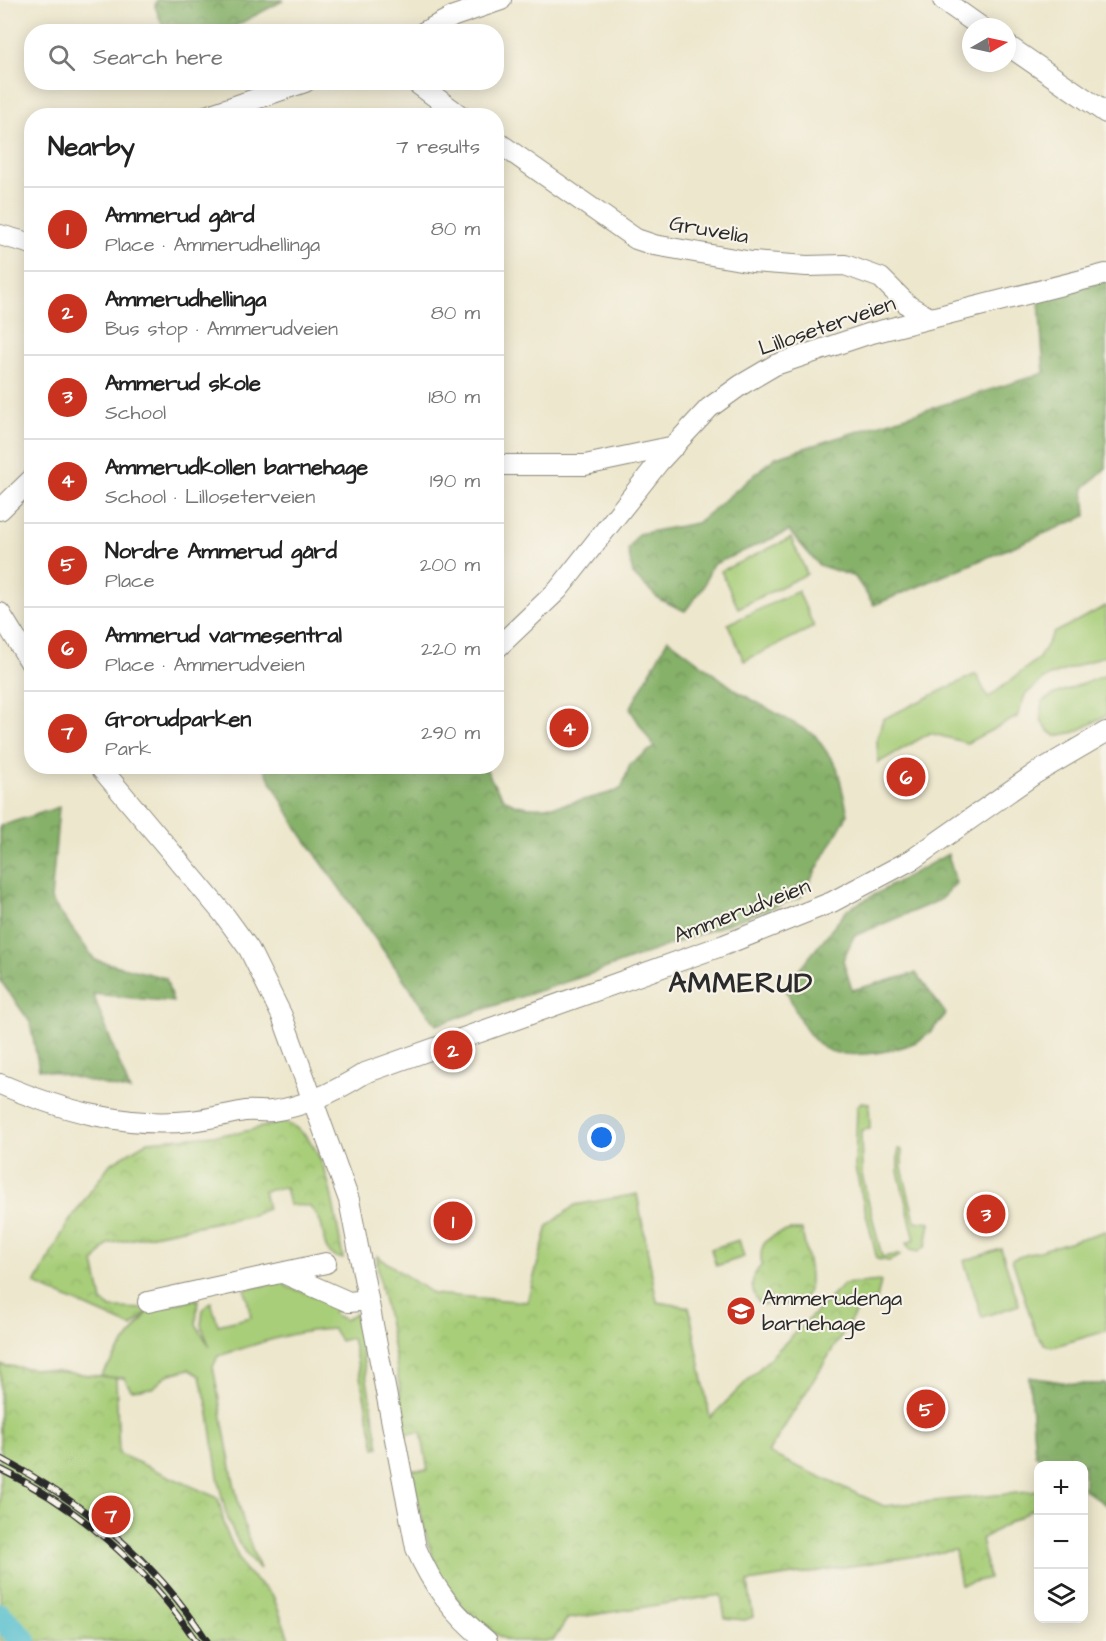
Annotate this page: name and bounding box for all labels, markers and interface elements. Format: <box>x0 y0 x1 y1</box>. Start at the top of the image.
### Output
north arrow <box>962 18 1016 72</box>
search box <box>24 24 504 90</box>
icon: search <box>45 41 78 74</box>
text: Search here <box>93 42 223 73</box>
text: Nearby <box>48 129 135 165</box>
text: 7 results <box>396 133 480 161</box>
text: Ammerud gård <box>105 200 255 231</box>
street label: Gruvelia <box>667 208 751 252</box>
text: 1 <box>66 215 69 243</box>
text: 80 m <box>431 215 480 243</box>
text: Place · Ammerudhellinga <box>105 231 320 259</box>
text: Ammerudhellinga <box>105 284 266 315</box>
street label: Lilloseterveien <box>754 288 900 364</box>
text: 2 <box>62 299 73 327</box>
text: 80 m <box>431 299 480 327</box>
text: Bus stop · Ammerudveien <box>105 315 338 343</box>
text: Ammerud skole <box>105 368 261 399</box>
text: 3 <box>62 383 73 411</box>
text: 180 m <box>428 383 480 411</box>
text: School <box>105 399 166 427</box>
text: Ammerudkollen barnehage <box>105 452 368 483</box>
text: 4 <box>61 467 74 495</box>
text: 190 m <box>430 467 480 495</box>
text: School · Lilloseterveien <box>105 483 315 511</box>
text: Nordre Ammerud gård <box>105 536 337 567</box>
text: 5 <box>60 551 75 579</box>
text: 200 m <box>420 551 480 579</box>
text: Place <box>105 567 155 595</box>
text: Ammerud varmesentral <box>105 620 342 651</box>
text: 6 <box>61 635 74 663</box>
text: 220 m <box>421 635 480 663</box>
text: Place · Ammerudveien <box>105 651 305 679</box>
text: Grorudparken <box>105 704 251 735</box>
pin: 4 <box>550 706 588 750</box>
text: 7 <box>61 719 74 747</box>
text: 290 m <box>421 719 480 747</box>
text: Park <box>105 735 151 763</box>
pin: 6 <box>886 754 926 800</box>
street label: Ammerudveien <box>669 871 815 951</box>
district label: AMMERUD <box>668 964 814 1003</box>
pin: 2 <box>434 1028 472 1072</box>
your location <box>587 1123 616 1152</box>
pin: 3 <box>966 1192 1006 1236</box>
pin: 1 <box>434 1198 472 1244</box>
place label: Ammerudenga barnehage <box>762 1283 902 1340</box>
school or university icon: Ammerudenga barnehage <box>725 1295 757 1327</box>
pin: 5 <box>906 1386 946 1432</box>
map controls <box>1034 1461 1088 1623</box>
button: + <box>1034 1461 1088 1515</box>
pin: 7 <box>92 1492 130 1538</box>
button: − <box>1034 1515 1088 1569</box>
button: layers <box>1034 1569 1088 1623</box>

